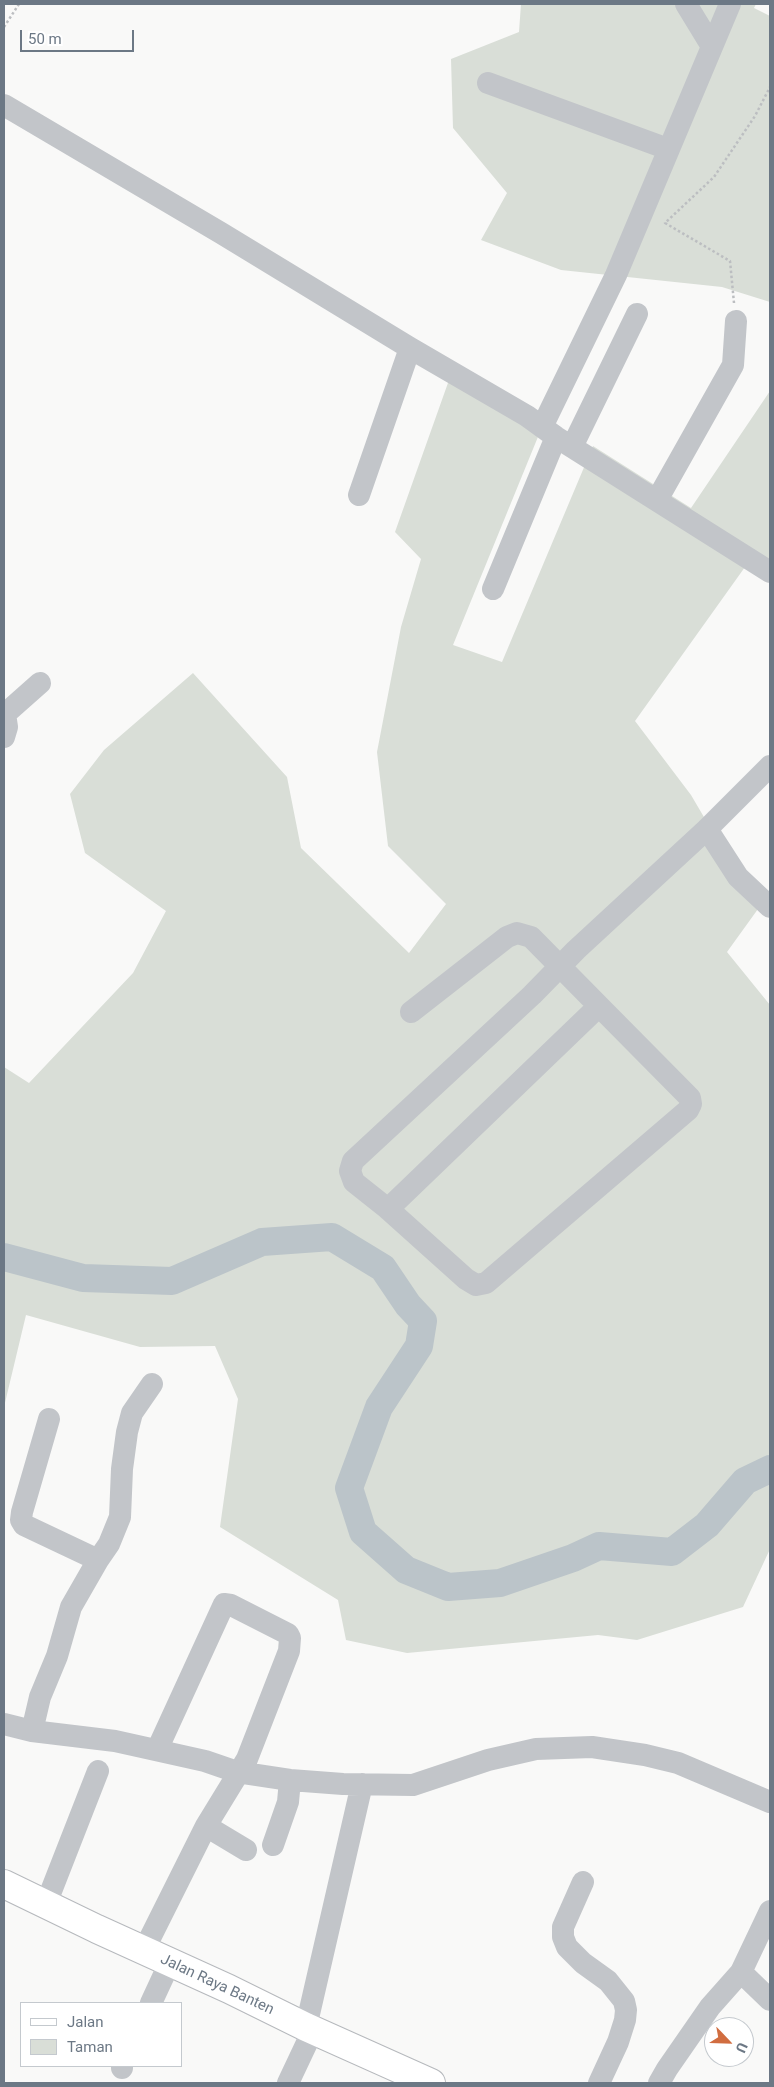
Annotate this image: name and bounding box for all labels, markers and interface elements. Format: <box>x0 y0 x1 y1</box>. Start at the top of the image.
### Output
scale bar <box>22 20 136 52</box>
text: 50 m <box>28 30 62 48</box>
street label: Jalan Raya Banten <box>157 1951 277 2019</box>
legend <box>20 2002 182 2067</box>
text: Jalan <box>67 2013 104 2031</box>
north arrow <box>704 2017 754 2067</box>
text: Taman <box>67 2038 113 2056</box>
text: U <box>733 2040 751 2055</box>

